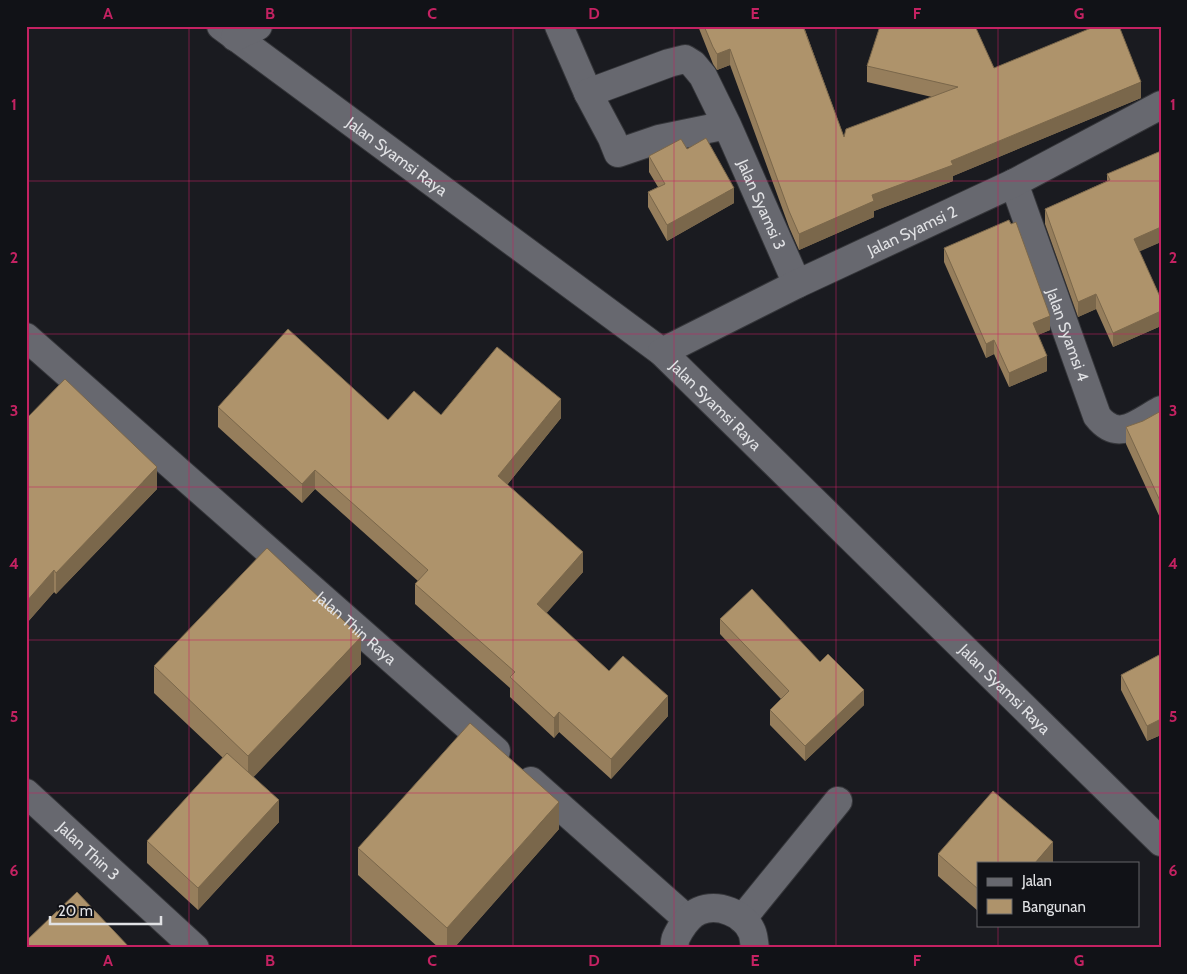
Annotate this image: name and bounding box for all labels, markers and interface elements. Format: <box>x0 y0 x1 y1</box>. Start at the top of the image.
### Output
text: A <box>103 4 113 23</box>
text: B <box>265 4 275 23</box>
text: C <box>427 4 437 23</box>
text: D <box>588 4 600 23</box>
text: E <box>750 4 760 23</box>
text: F <box>913 4 922 23</box>
text: G <box>1074 4 1084 23</box>
text: 1 <box>11 95 17 114</box>
text: 1 <box>1170 95 1176 114</box>
street label: Jalan Syamsi Raya <box>342 112 452 200</box>
street label: Jalan Syamsi 3 <box>733 155 790 252</box>
street label: Jalan Syamsi 2 <box>863 202 960 260</box>
text: 2 <box>10 248 18 267</box>
text: 2 <box>1169 248 1177 267</box>
street label: Jalan Syamsi 4 <box>1042 285 1093 384</box>
street label: Jalan Syamsi Raya <box>665 355 766 454</box>
text: 3 <box>10 401 18 420</box>
text: 3 <box>1169 401 1177 420</box>
text: 4 <box>9 554 19 573</box>
text: 4 <box>1168 554 1178 573</box>
street label: Jalan Thin Raya <box>311 587 401 669</box>
street label: Jalan Syamsi Raya <box>954 639 1055 738</box>
text: 5 <box>10 707 18 726</box>
text: 5 <box>1169 707 1177 726</box>
street label: Jalan Thin 3 <box>53 817 124 884</box>
text: 6 <box>10 861 19 880</box>
text: 6 <box>1169 861 1178 880</box>
legend <box>977 862 1140 926</box>
text: Jalan <box>1021 872 1052 890</box>
scale bar <box>50 894 161 926</box>
text: Bangunan <box>1022 898 1086 916</box>
text: 20 m <box>58 902 93 920</box>
text: A <box>103 951 113 970</box>
text: B <box>265 951 275 970</box>
text: C <box>427 951 437 970</box>
text: D <box>588 951 600 970</box>
text: E <box>750 951 760 970</box>
text: F <box>913 951 922 970</box>
text: G <box>1074 951 1084 970</box>

